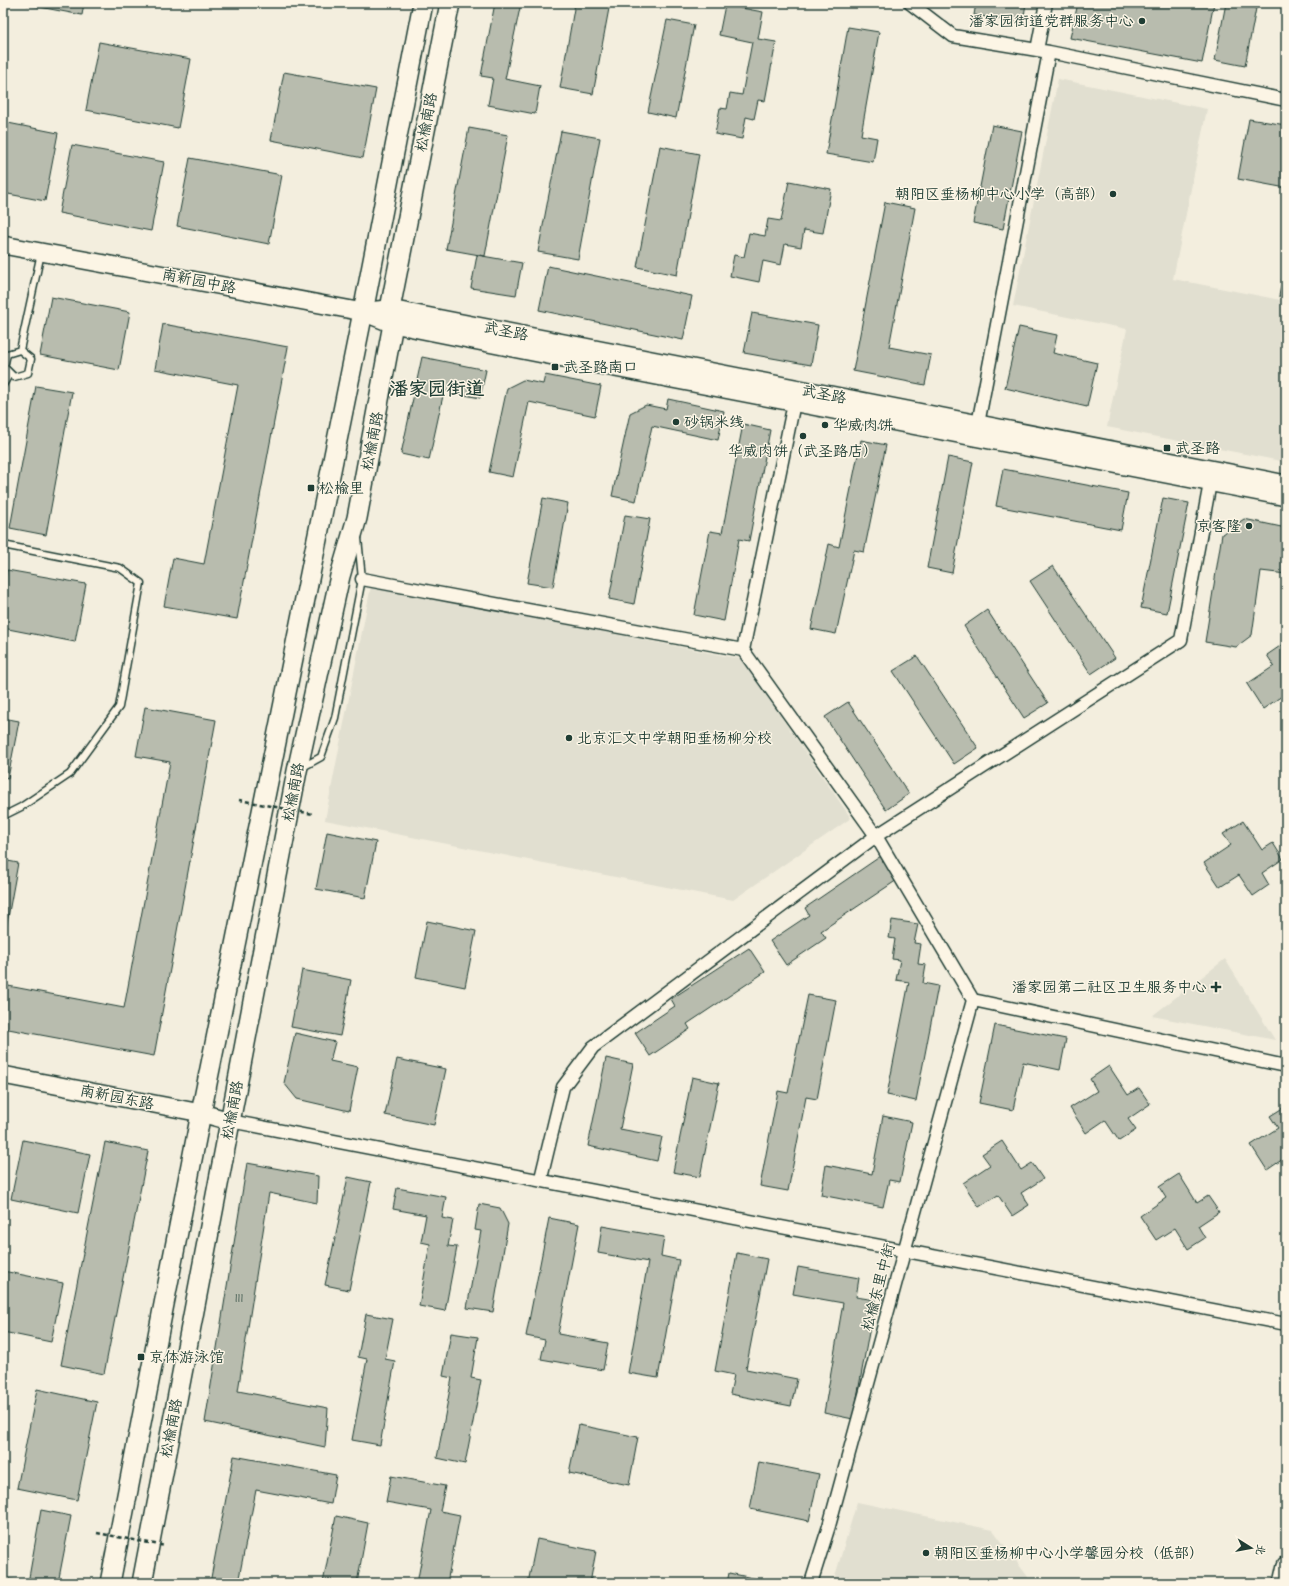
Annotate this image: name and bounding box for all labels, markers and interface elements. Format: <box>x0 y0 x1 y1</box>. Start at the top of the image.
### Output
place label: 潘家园街道党群服务中心 <box>969 12 1134 34</box>
marker: 潘家园街道党群服务中心 <box>1137 16 1147 26</box>
street label: 松榆南路 <box>411 91 444 154</box>
place label: 朝阳区垂杨柳中心小学（高部） <box>895 185 1105 207</box>
marker: 朝阳区垂杨柳中心小学（高部） <box>1108 189 1118 199</box>
street label: 南新园中路 <box>160 265 238 301</box>
street label: 武圣路 <box>481 318 530 348</box>
place label: 武圣路南口 <box>563 358 638 380</box>
marker: 武圣路南口 <box>550 362 560 372</box>
district label: 潘家园街道 <box>389 378 485 405</box>
street label: 武圣路 <box>799 381 848 411</box>
street label: 松榆南路 <box>357 410 390 473</box>
place label: 砂锅米线 <box>684 413 744 435</box>
place label: 华威肉饼 <box>833 416 893 438</box>
marker: 砂锅米线 <box>671 417 681 427</box>
marker: 华威肉饼 <box>820 420 830 430</box>
marker: 华威肉饼（武圣路店） <box>798 431 808 441</box>
place label: 武圣路 <box>1175 439 1220 461</box>
place label: 华威肉饼（武圣路店） <box>728 442 878 464</box>
marker: 武圣路 <box>1162 443 1172 453</box>
place label: 松榆里 <box>319 479 364 501</box>
marker: 松榆里 <box>306 483 316 493</box>
place label: 京客隆 <box>1196 517 1241 539</box>
marker: 京客隆 <box>1244 521 1254 531</box>
place label: 北京汇文中学朝阳垂杨柳分校 <box>577 729 772 751</box>
marker: 北京汇文中学朝阳垂杨柳分校 <box>564 733 574 743</box>
street label: 松榆南路 <box>278 761 311 824</box>
place label: 潘家园第二社区卫生服务中心 <box>1012 978 1207 1000</box>
marker: 潘家园第二社区卫生服务中心 <box>1210 981 1222 993</box>
street label: 松榆南路 <box>217 1079 250 1142</box>
street label: 南新园东路 <box>78 1081 156 1117</box>
street label: 松榆东里中街 <box>858 1241 902 1334</box>
house number: 111 <box>235 1290 243 1309</box>
place label: 京体游泳馆 <box>149 1348 224 1370</box>
marker: 京体游泳馆 <box>136 1352 146 1362</box>
street label: 松榆南路 <box>156 1397 189 1460</box>
north arrow <box>1231 1528 1271 1568</box>
text: 北 <box>1250 1543 1268 1556</box>
place label: 朝阳区垂杨柳中心小学馨园分校（低部） <box>934 1544 1204 1566</box>
marker: 朝阳区垂杨柳中心小学馨园分校（低部） <box>921 1548 931 1558</box>

